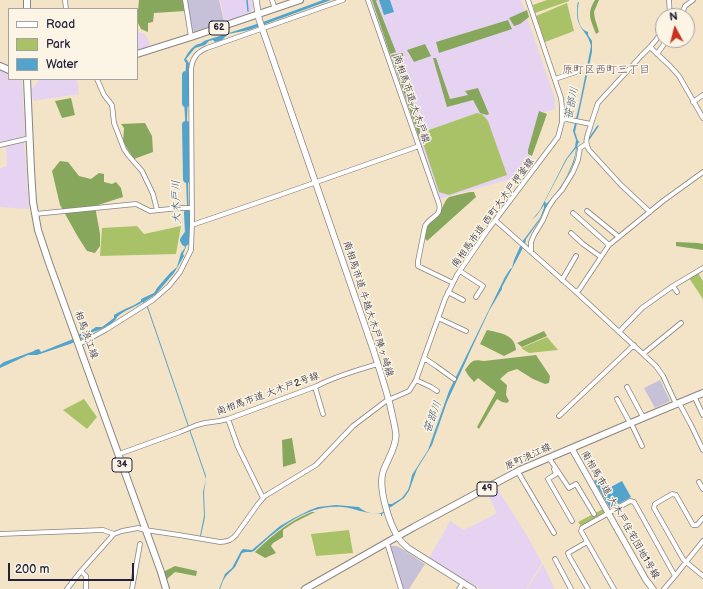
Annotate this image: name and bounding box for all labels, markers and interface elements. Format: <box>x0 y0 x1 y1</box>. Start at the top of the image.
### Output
legend <box>8 8 138 80</box>
north arrow <box>655 8 695 48</box>
text: N <box>669 10 678 24</box>
text: Road <box>46 17 75 32</box>
road number: 62 <box>209 21 229 35</box>
text: Park <box>46 37 70 52</box>
street label: 南相馬市道 大木戸線 <box>390 53 432 145</box>
text: Water <box>46 57 78 72</box>
district label: 原町区西町三丁目 <box>562 63 650 77</box>
water label: 笹部川 <box>562 86 582 120</box>
street label: 南相馬市道 西町大木戸押釜線 <box>449 156 537 270</box>
water label: 大木戸川 <box>170 180 184 224</box>
street label: 南相馬市道 牛越大木戸陣ヶ崎線 <box>340 239 396 379</box>
street label: 相馬浪江線 <box>72 309 100 361</box>
street label: 南相馬市道 大木戸2号線 <box>215 370 321 418</box>
water label: 笹部川 <box>421 399 445 435</box>
street label: 原町浪江線 <box>503 441 553 473</box>
street label: 南相馬市道 大木戸住宅団地1号線 <box>578 449 662 581</box>
road number: 34 <box>112 458 132 472</box>
road number: 49 <box>477 482 497 496</box>
scale bar <box>10 555 136 581</box>
text: 200 m <box>15 562 49 577</box>

